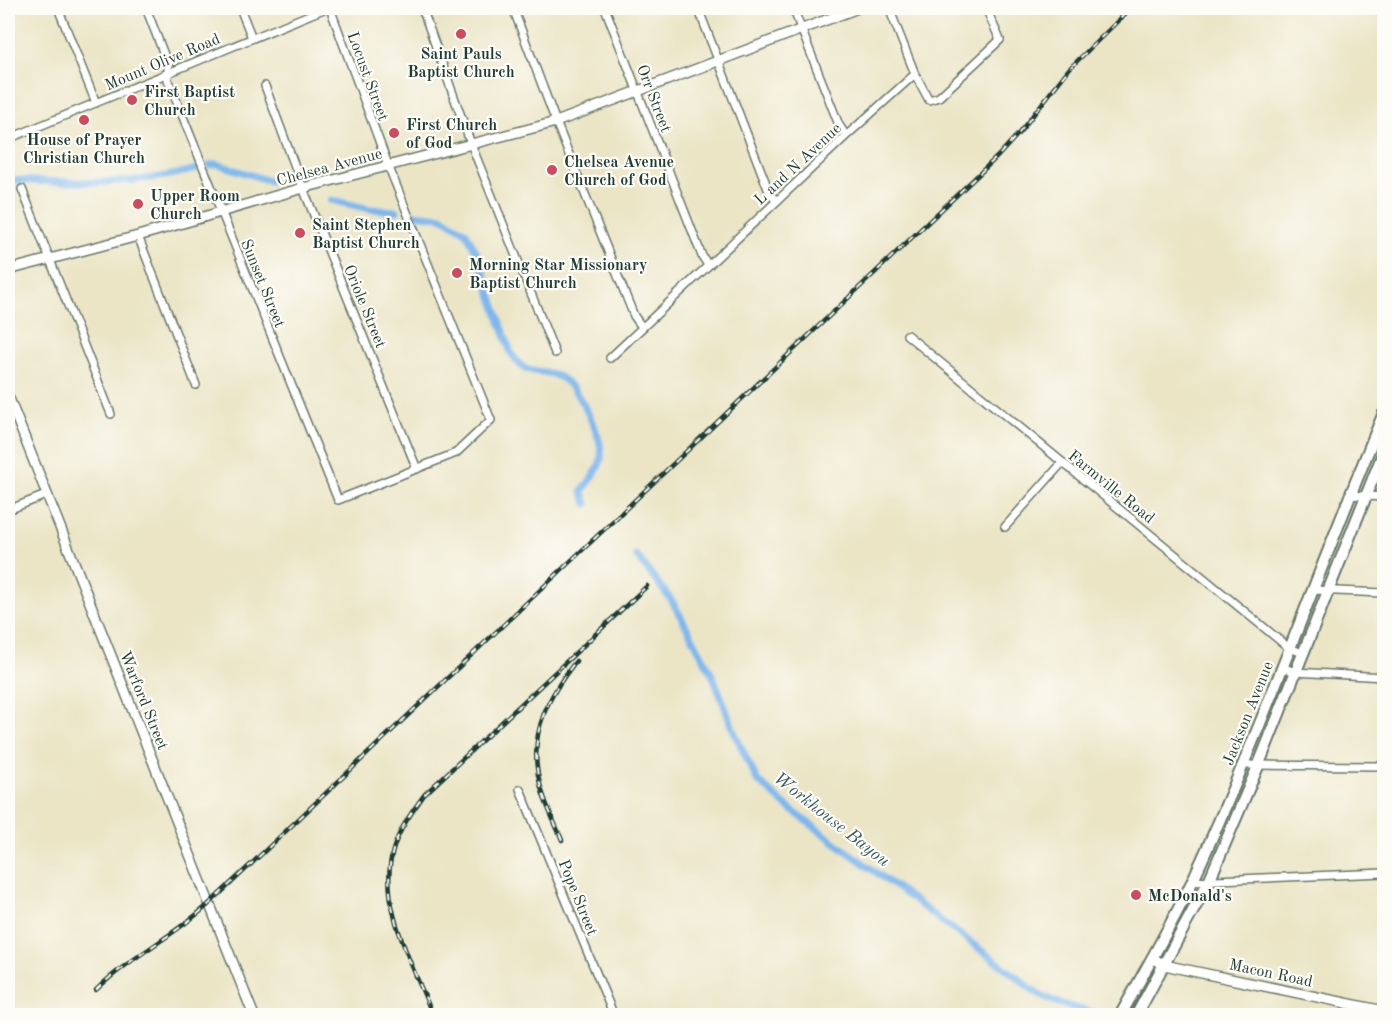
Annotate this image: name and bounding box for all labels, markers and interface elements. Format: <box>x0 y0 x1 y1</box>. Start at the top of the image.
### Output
marker: Saint Pauls Baptist Church <box>454 27 468 41</box>
street label: Locust Street <box>344 30 391 124</box>
street label: Mount Olive Road <box>103 31 223 94</box>
place label: Saint Pauls Baptist Church <box>407 47 515 81</box>
street label: Orr Street <box>633 63 674 135</box>
place label: First Baptist Church <box>144 85 235 119</box>
marker: First Baptist Church <box>125 93 139 107</box>
marker: House of Prayer Christian Church <box>77 113 91 127</box>
place label: First Church of God <box>406 118 497 152</box>
street label: L and N Avenue <box>752 120 845 209</box>
marker: First Church of God <box>387 126 401 140</box>
place label: House of Prayer Christian Church <box>23 133 145 167</box>
street label: Chelsea Avenue <box>275 146 384 190</box>
place label: Chelsea Avenue Church of God <box>564 155 674 189</box>
marker: Chelsea Avenue Church of God <box>545 163 559 177</box>
place label: Upper Room Church <box>150 189 240 223</box>
marker: Upper Room Church <box>131 197 145 211</box>
place label: Saint Stephen Baptist Church <box>312 218 420 252</box>
marker: Saint Stephen Baptist Church <box>293 226 307 240</box>
street label: Sunset Street <box>237 237 287 331</box>
place label: Morning Star Missionary Baptist Church <box>469 258 647 292</box>
street label: Oriole Street <box>340 263 388 351</box>
marker: Morning Star Missionary Baptist Church <box>450 266 464 280</box>
street label: Farmville Road <box>1065 448 1157 527</box>
street label: Warford Street <box>116 649 170 753</box>
street label: Jackson Avenue <box>1221 659 1277 768</box>
water label: Workhouse Bayou <box>770 769 893 871</box>
street label: Pope Street <box>555 857 600 938</box>
marker: McDonald's <box>1129 888 1143 902</box>
place label: McDonald's <box>1148 889 1232 905</box>
street label: Macon Road <box>1227 957 1314 991</box>

